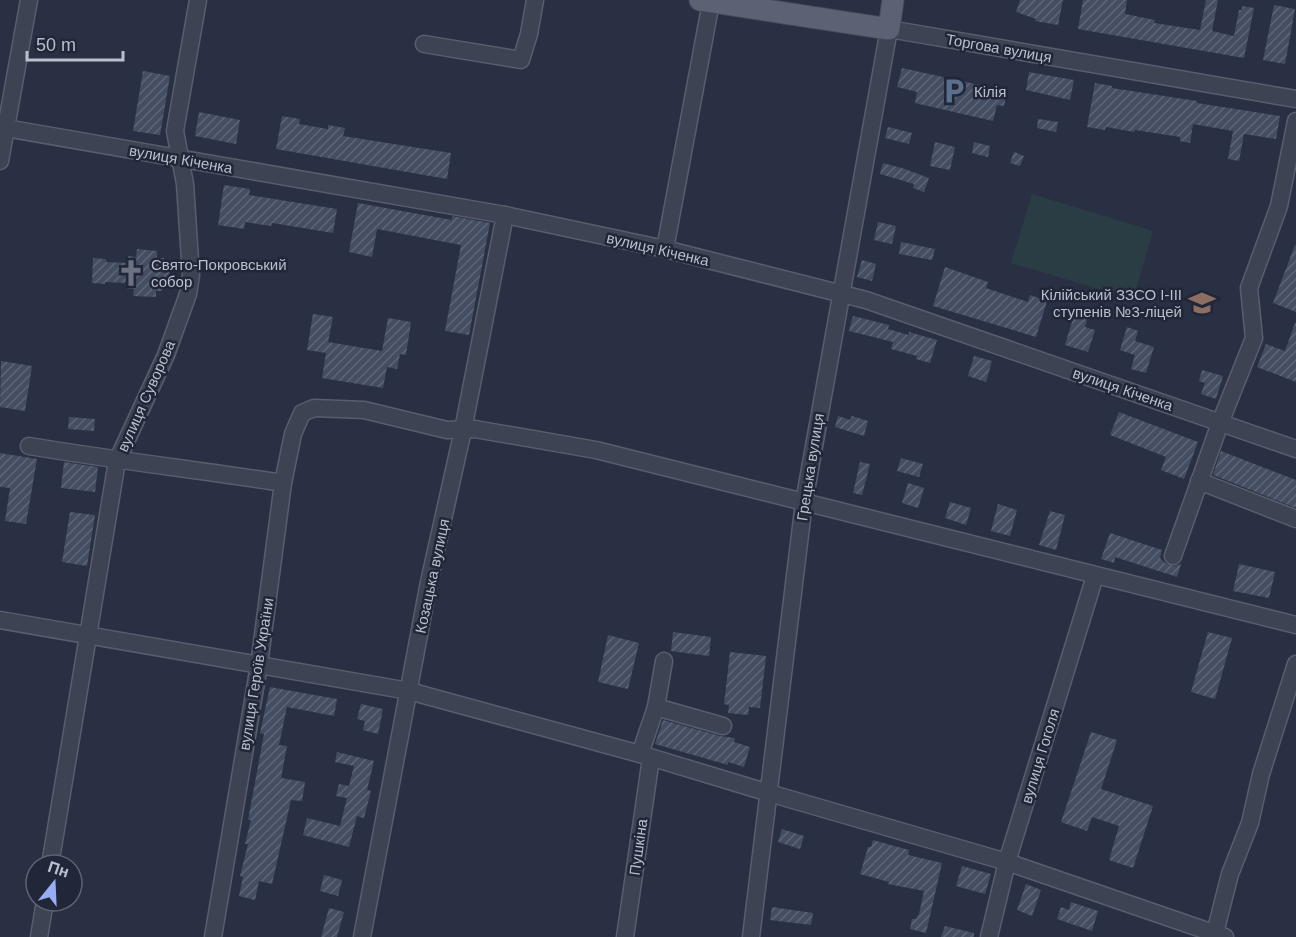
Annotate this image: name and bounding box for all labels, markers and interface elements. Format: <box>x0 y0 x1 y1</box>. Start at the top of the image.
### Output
scale bar <box>27 24 123 62</box>
street label: Торгова вулиця <box>945 30 1053 66</box>
text: 50 m <box>36 35 76 55</box>
parking icon: Кілія <box>939 76 969 106</box>
place label: Кілія <box>974 83 1006 100</box>
street label: вулиця Кіченка <box>128 142 235 177</box>
street label: вулиця Кіченка <box>605 229 711 269</box>
place label: Свято-Покровський собор <box>151 256 287 290</box>
church icon: Свято-Покровський собор <box>116 258 146 288</box>
place label: Кілійський ЗЗСО І-ІІІ ступенів №3-ліцей <box>1041 286 1182 320</box>
school or university icon: Кілійський ЗЗСО І-ІІІ ступенів №3-ліцей <box>1187 288 1217 318</box>
street label: вулиця Суворова <box>114 337 178 454</box>
street label: вулиця Кіченка <box>1071 364 1176 414</box>
street label: Грецька вулиця <box>793 412 827 522</box>
street label: Козацька вулиця <box>412 517 452 635</box>
street label: вулиця Героїв України <box>236 597 276 751</box>
street label: вулиця Гоголя <box>1017 706 1063 806</box>
street label: Пушкіна <box>626 817 650 876</box>
north arrow <box>24 853 84 913</box>
text: Пн <box>46 858 71 881</box>

